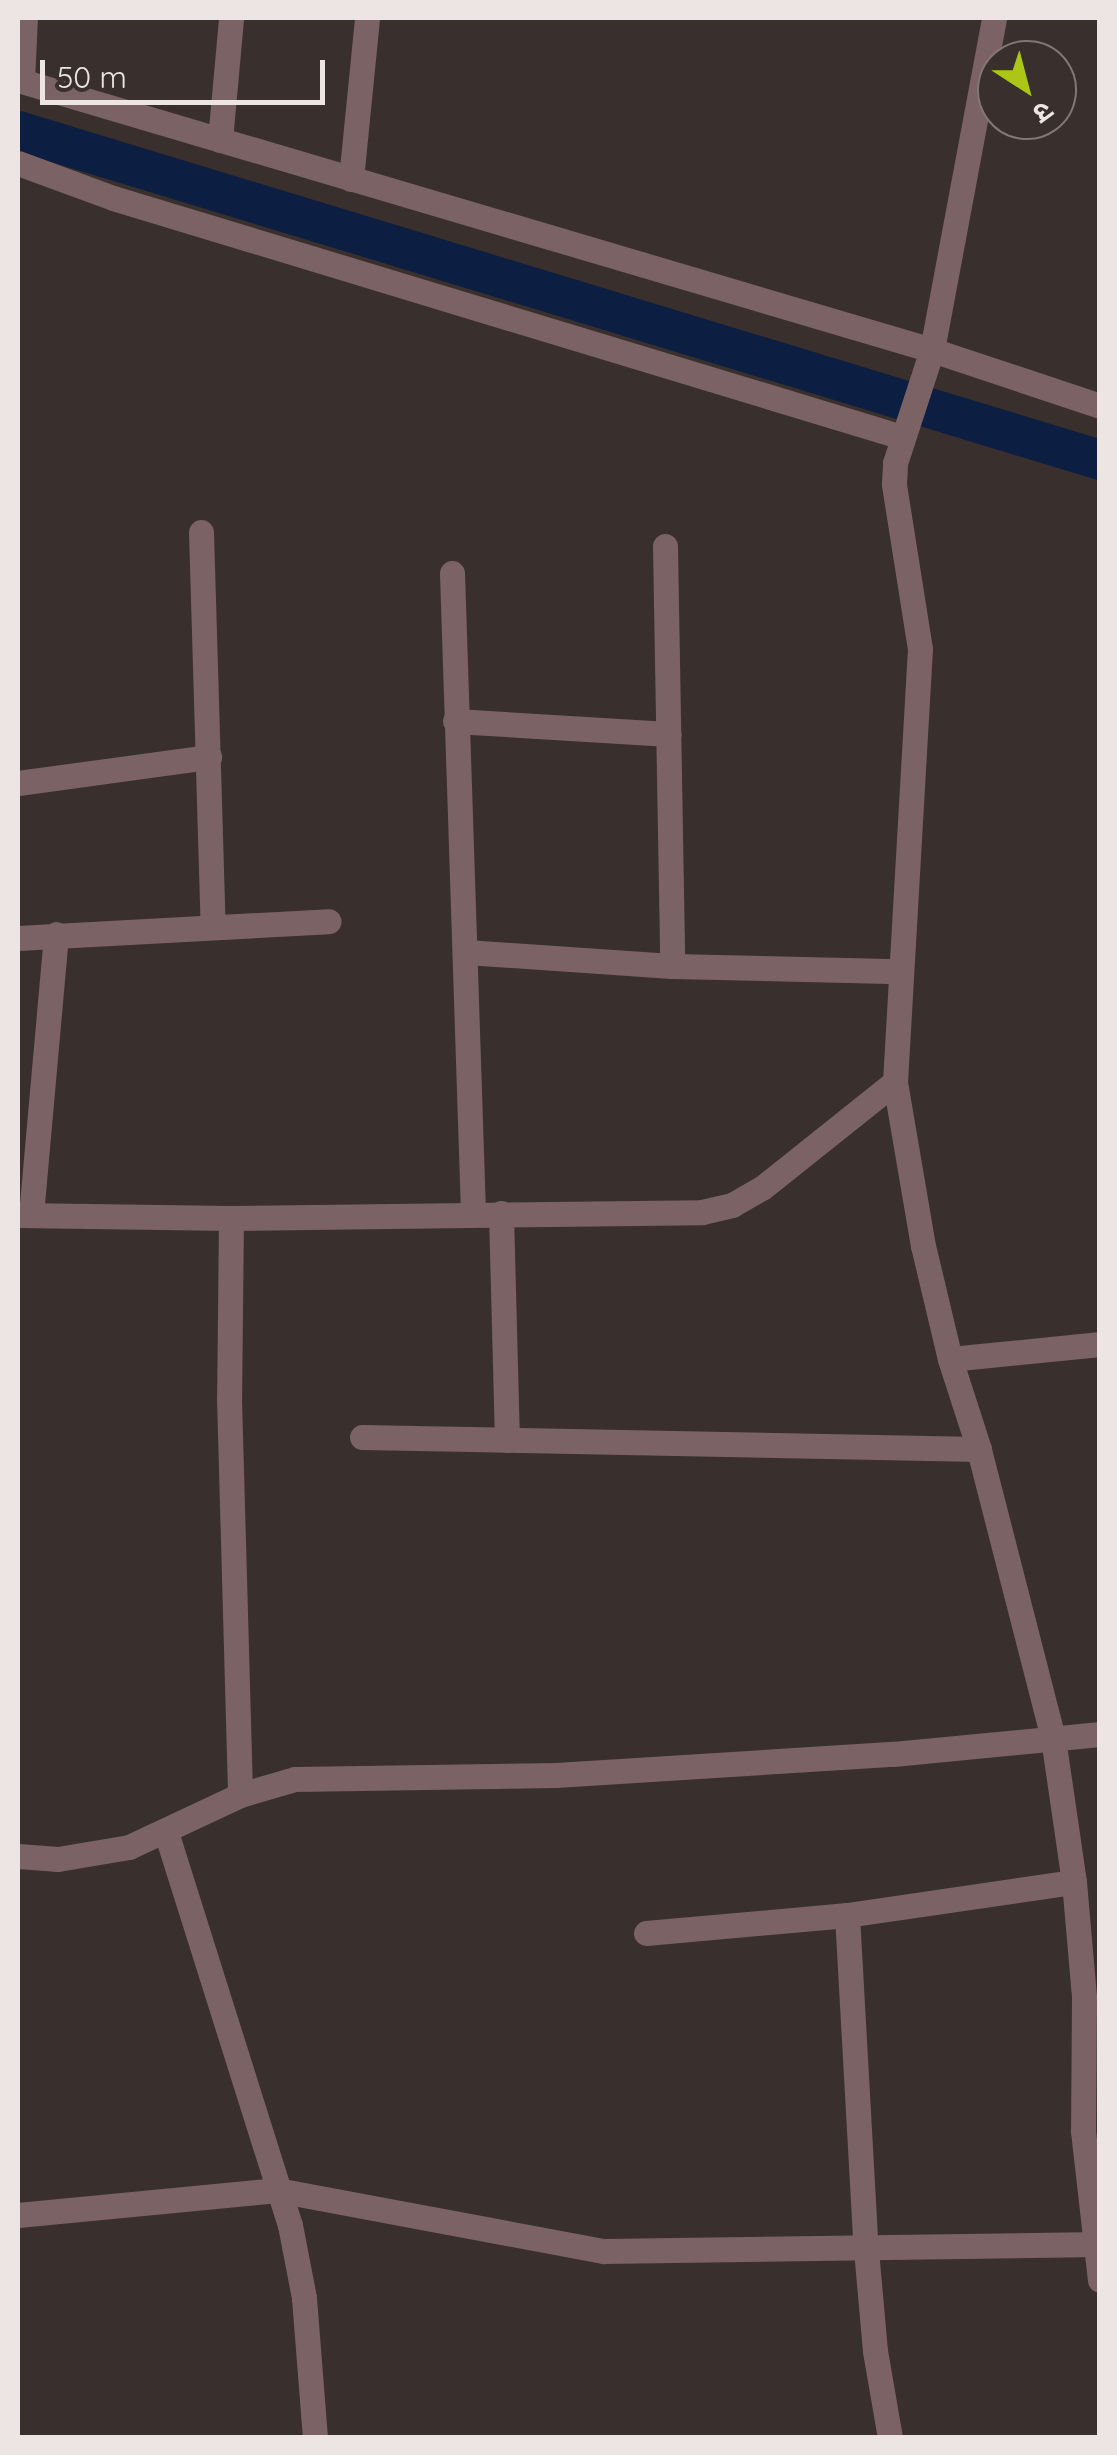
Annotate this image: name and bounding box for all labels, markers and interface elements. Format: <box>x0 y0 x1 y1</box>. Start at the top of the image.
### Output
scale bar <box>45 40 330 102</box>
north arrow <box>977 40 1077 140</box>
text: 50 m <box>57 58 127 96</box>
text: उ <box>1027 94 1061 132</box>

